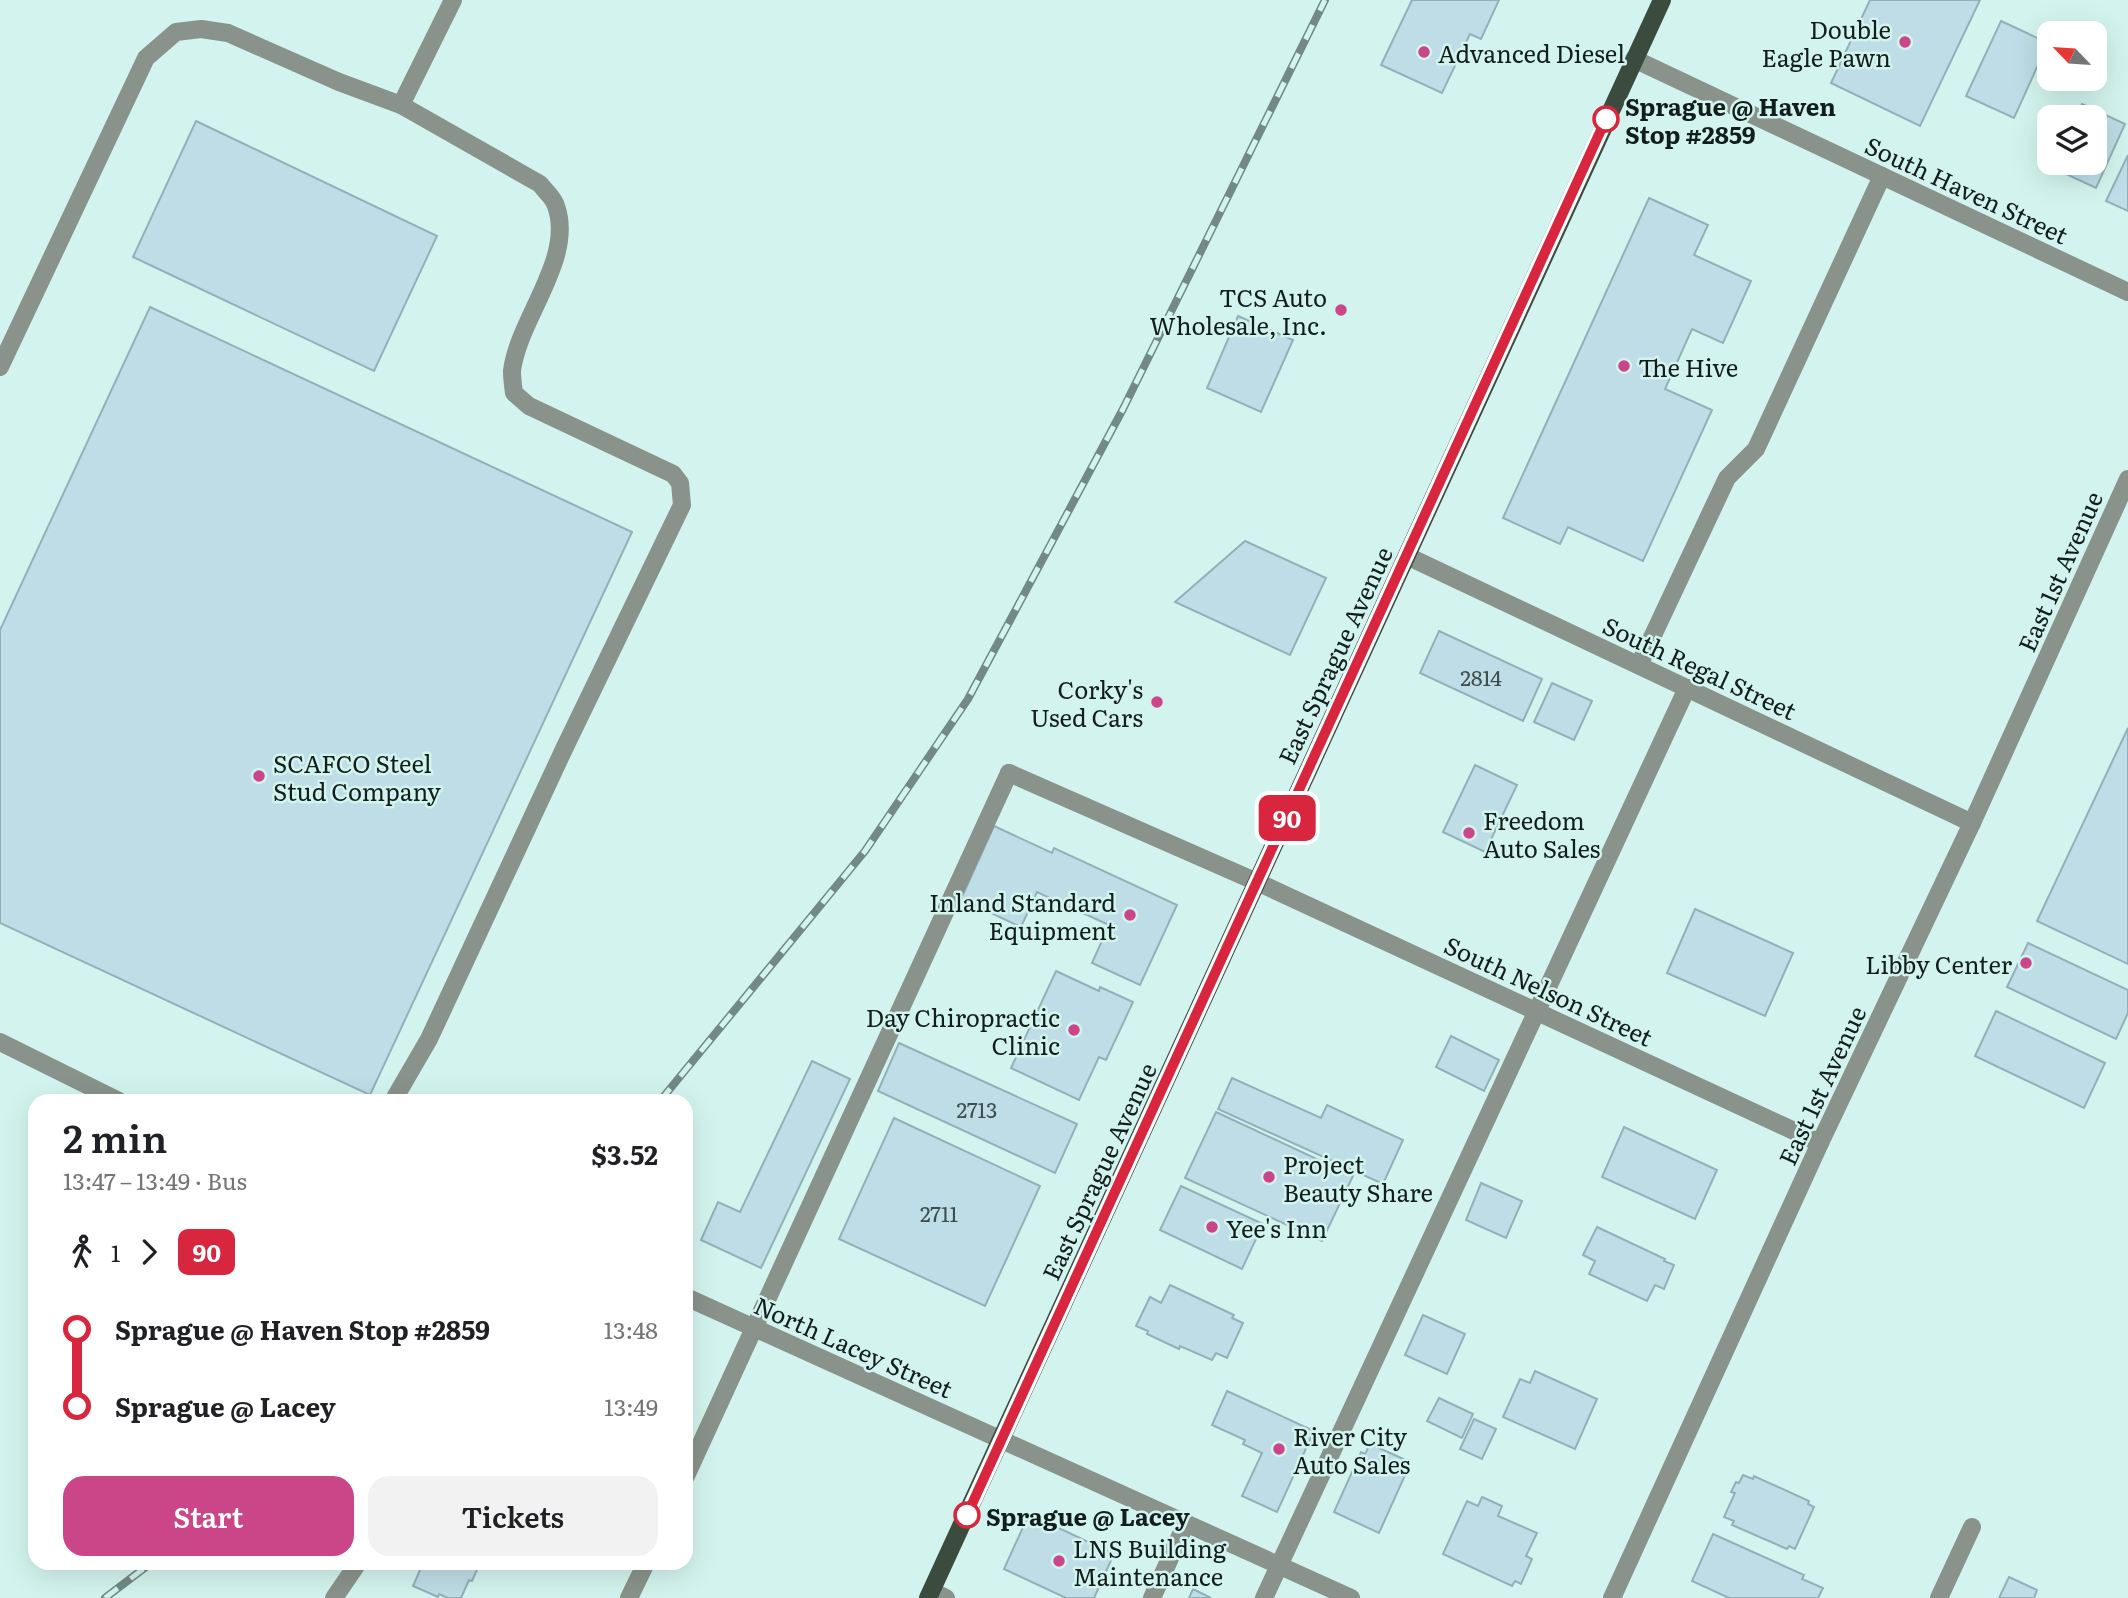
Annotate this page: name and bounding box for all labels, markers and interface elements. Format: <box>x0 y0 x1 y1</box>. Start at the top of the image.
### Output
place label: Double Eagle Pawn <box>1762 11 1891 74</box>
north arrow <box>2037 21 2107 91</box>
map controls <box>2037 21 2107 175</box>
marker: Double Eagle Pawn <box>1897 34 1913 50</box>
place label: Advanced Diesel <box>1438 35 1625 70</box>
marker: Advanced Diesel <box>1416 44 1432 60</box>
place label: Sprague @ Haven Stop #2859 <box>1625 88 1836 151</box>
button: layers <box>2037 105 2107 175</box>
marker: Sprague @ Haven Stop #2859 <box>1593 106 1619 132</box>
street label: South Haven Street <box>1860 127 2075 252</box>
place label: TCS Auto Wholesale, Inc. <box>1149 279 1327 342</box>
marker: TCS Auto Wholesale, Inc. <box>1333 302 1349 318</box>
place label: The Hive <box>1638 349 1738 384</box>
marker: The Hive <box>1616 358 1632 374</box>
street label: East 1st Avenue <box>2008 485 2110 657</box>
street label: East Sprague Avenue <box>1268 540 1400 770</box>
street label: South Regal Street <box>1597 607 1803 727</box>
house number: 2814 <box>1460 661 1502 692</box>
place label: Corky's Used Cars <box>1030 671 1143 734</box>
marker: Corky's Used Cars <box>1149 694 1165 710</box>
place label: SCAFCO Steel Stud Company <box>273 745 441 808</box>
marker: SCAFCO Steel Stud Company <box>251 768 267 784</box>
line badge: 90 <box>1256 795 1318 841</box>
text: 90 <box>1273 800 1301 835</box>
place label: Freedom Auto Sales <box>1483 802 1601 865</box>
marker: Freedom Auto Sales <box>1461 825 1477 841</box>
place label: Inland Standard Equipment <box>929 884 1116 947</box>
marker: Inland Standard Equipment <box>1122 907 1138 923</box>
street label: South Nelson Street <box>1439 926 1659 1054</box>
place label: Libby Center <box>1865 946 2013 981</box>
marker: Libby Center <box>2018 955 2034 971</box>
place label: Day Chiropractic Clinic <box>866 999 1060 1062</box>
street label: East 1st Avenue <box>1769 1000 1873 1170</box>
marker: Day Chiropractic Clinic <box>1066 1022 1082 1038</box>
street label: East Sprague Avenue <box>1032 1056 1164 1286</box>
house number: 2713 <box>956 1093 998 1124</box>
text: 2 min <box>63 1108 167 1165</box>
text: $3.52 <box>592 1134 658 1173</box>
place label: Project Beauty Share <box>1283 1146 1433 1209</box>
text: 13:47 – 13:49 · Bus <box>63 1163 247 1197</box>
marker: Project Beauty Share <box>1261 1169 1277 1185</box>
house number: 2711 <box>920 1197 959 1228</box>
place label: Yee's Inn <box>1226 1210 1327 1245</box>
marker: Yee's Inn <box>1204 1219 1220 1235</box>
icon: walk <box>63 1233 101 1271</box>
icon: forward <box>130 1233 168 1271</box>
text: 90 <box>192 1234 221 1269</box>
text: 1 <box>111 1235 120 1269</box>
street label: North Lacey Street <box>749 1287 959 1406</box>
text: Sprague @ Haven Stop #2859 <box>115 1309 490 1348</box>
text: 13:48 <box>604 1312 658 1346</box>
text: Sprague @ Lacey <box>115 1386 336 1425</box>
text: 13:49 <box>604 1389 658 1423</box>
place label: River City Auto Sales <box>1293 1418 1411 1481</box>
marker: River City Auto Sales <box>1271 1441 1287 1457</box>
button: Start <box>63 1476 354 1556</box>
button: Tickets <box>368 1476 658 1556</box>
place label: Sprague @ Lacey <box>986 1498 1190 1533</box>
marker: Sprague @ Lacey <box>954 1502 980 1528</box>
place label: LNS Building Maintenance <box>1073 1530 1227 1593</box>
marker: LNS Building Maintenance <box>1051 1553 1067 1569</box>

